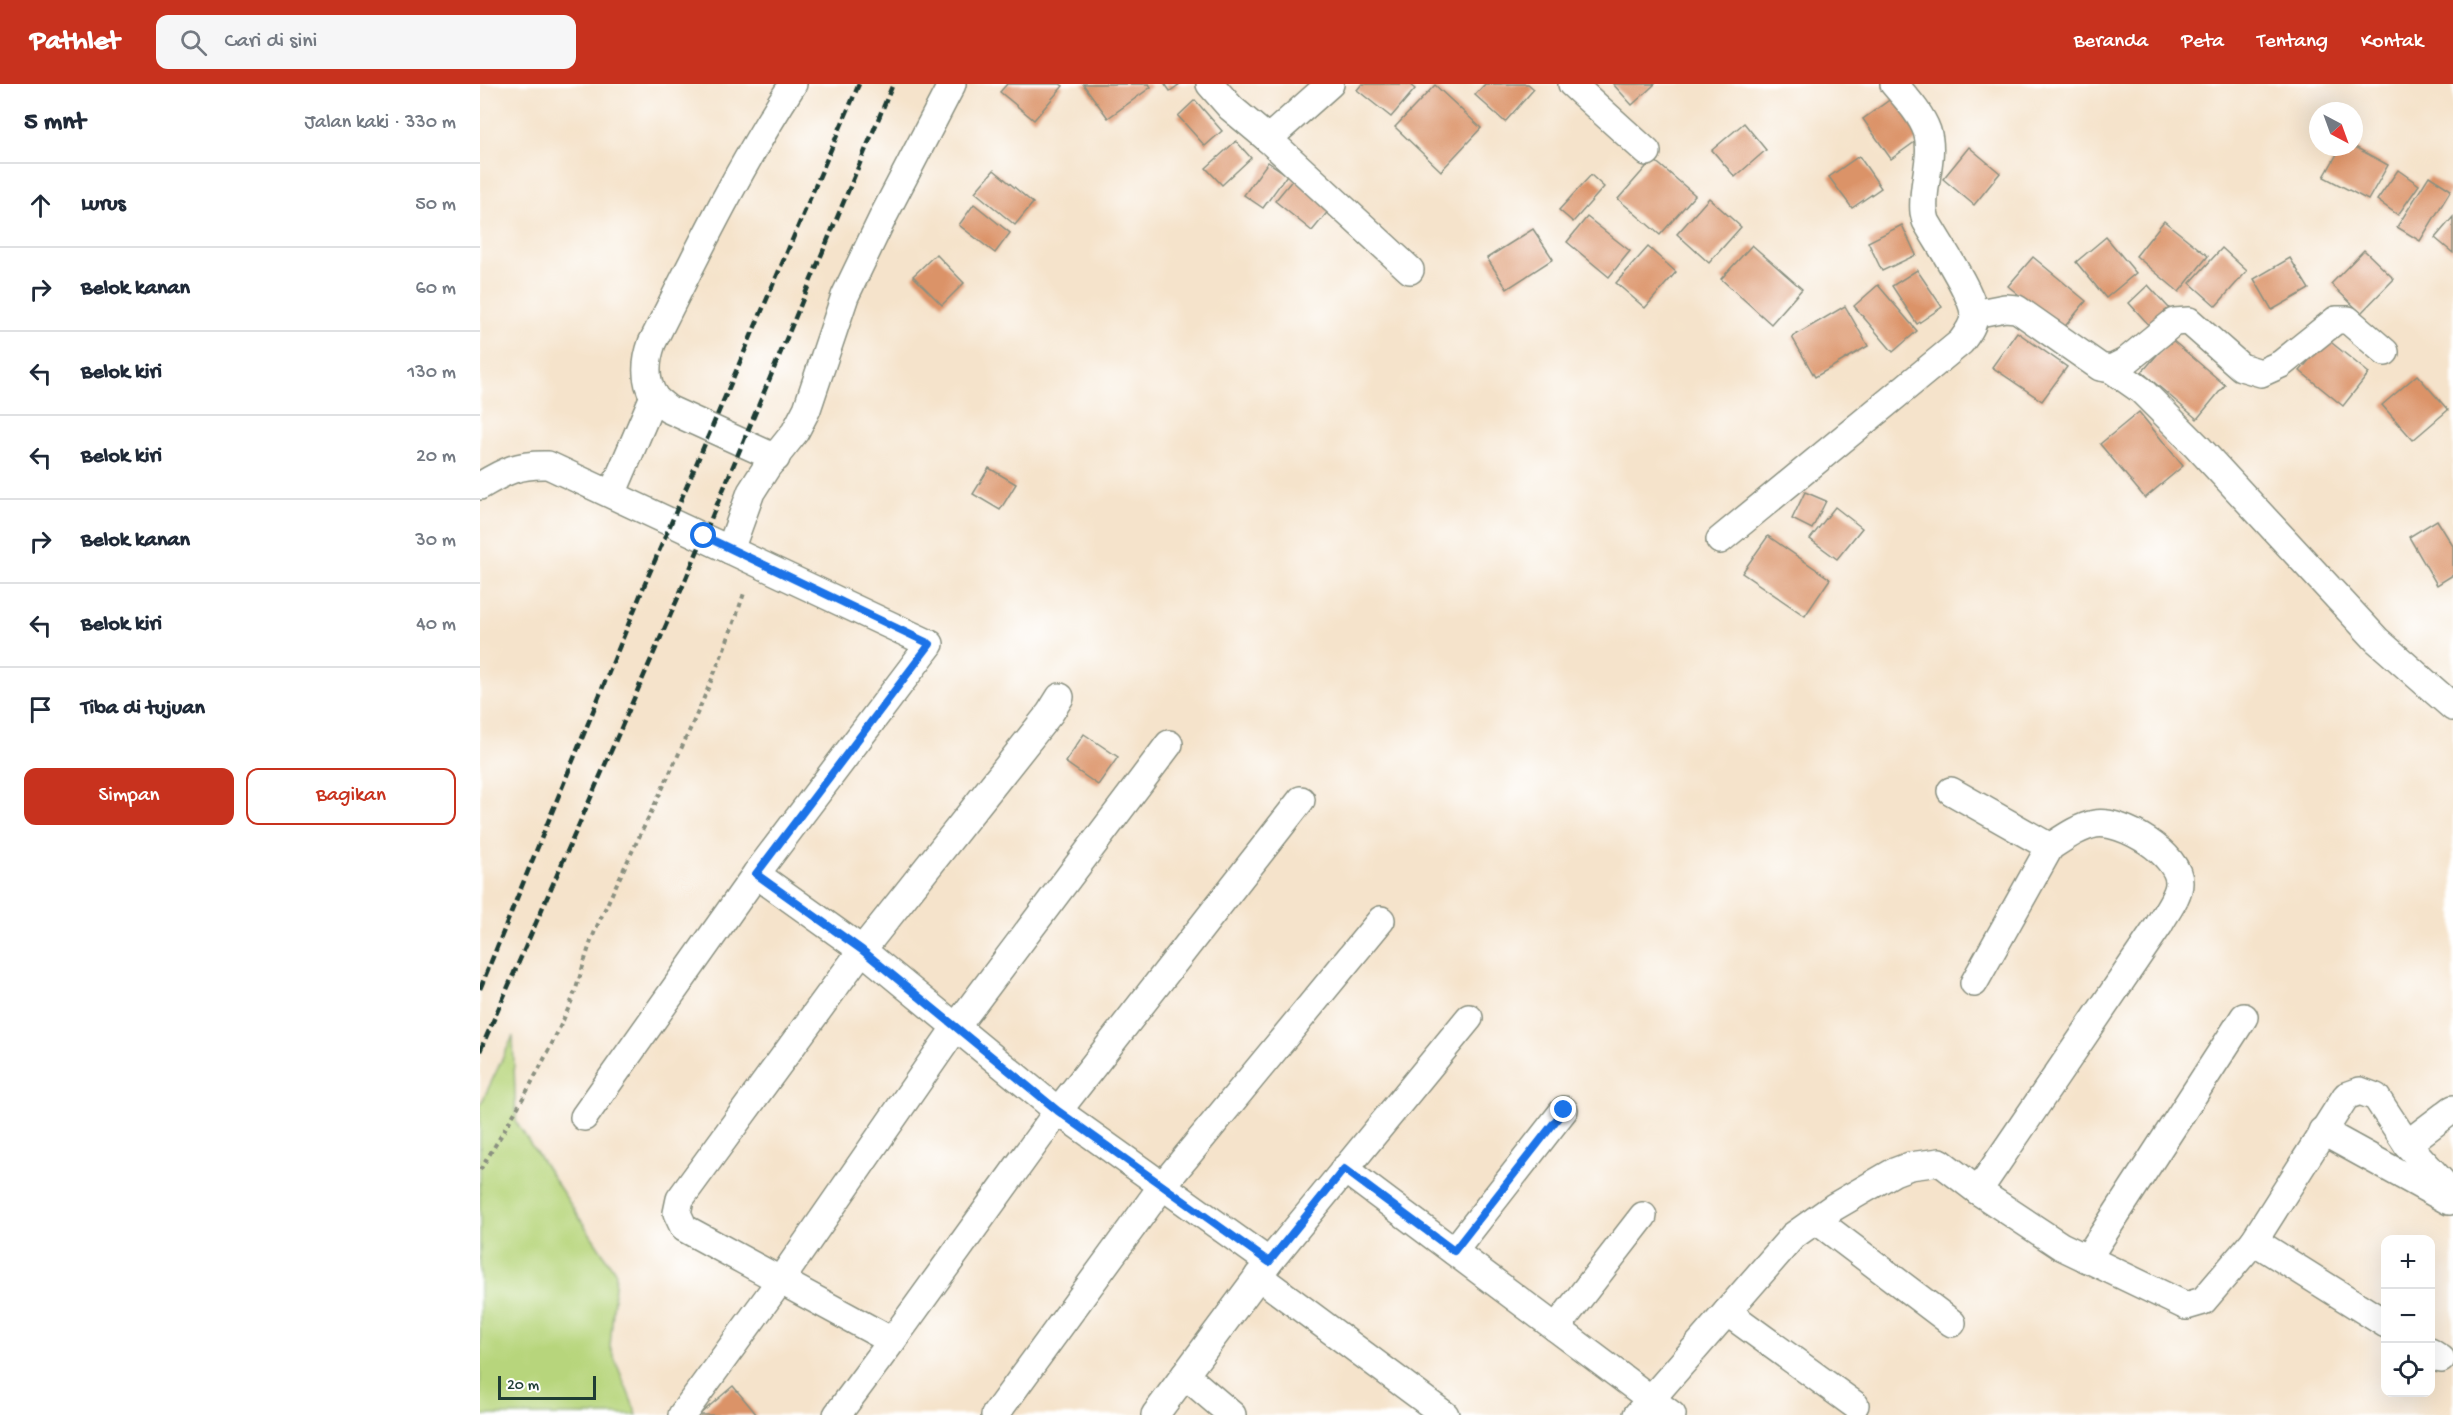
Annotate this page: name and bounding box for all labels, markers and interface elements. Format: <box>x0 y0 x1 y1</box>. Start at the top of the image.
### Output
search box <box>156 15 576 69</box>
text: Pathlet <box>30 26 120 59</box>
icon: search <box>177 26 210 59</box>
text: Cari di sini <box>225 29 317 55</box>
text: Beranda <box>2074 30 2148 55</box>
text: Peta <box>2181 30 2224 55</box>
text: Tentang <box>2257 30 2328 55</box>
text: Kontak <box>2361 30 2423 55</box>
north arrow <box>2309 102 2363 156</box>
text: 5 mnt <box>24 108 85 139</box>
text: Jalan kaki · 330 m <box>304 112 456 135</box>
icon: ahead <box>24 189 57 222</box>
text: Lurus <box>81 192 126 218</box>
text: 50 m <box>415 194 456 217</box>
icon: right <box>24 273 57 306</box>
text: Belok kanan <box>81 276 190 302</box>
text: 60 m <box>416 278 456 301</box>
icon: left <box>24 357 57 390</box>
text: Belok kiri <box>81 360 162 386</box>
text: 130 m <box>407 362 456 385</box>
icon: left <box>24 441 57 474</box>
text: Belok kiri <box>81 444 162 470</box>
text: 20 m <box>416 446 456 469</box>
route start <box>690 522 716 548</box>
icon: right <box>24 525 57 558</box>
text: Belok kanan <box>81 528 190 554</box>
text: 30 m <box>415 530 456 553</box>
icon: left <box>24 609 57 642</box>
text: Belok kiri <box>81 612 162 638</box>
text: 40 m <box>416 614 456 637</box>
icon: arrive <box>24 693 57 726</box>
text: Tiba di tujuan <box>81 696 205 722</box>
button: Simpan <box>24 768 234 825</box>
button: Bagikan <box>246 768 456 825</box>
route end <box>1550 1096 1576 1122</box>
map controls <box>2381 1235 2435 1397</box>
button: + <box>2381 1235 2435 1289</box>
button: − <box>2381 1289 2435 1343</box>
button: locate <box>2381 1343 2435 1397</box>
scale bar <box>498 1373 596 1400</box>
text: 20 m <box>507 1377 539 1396</box>

